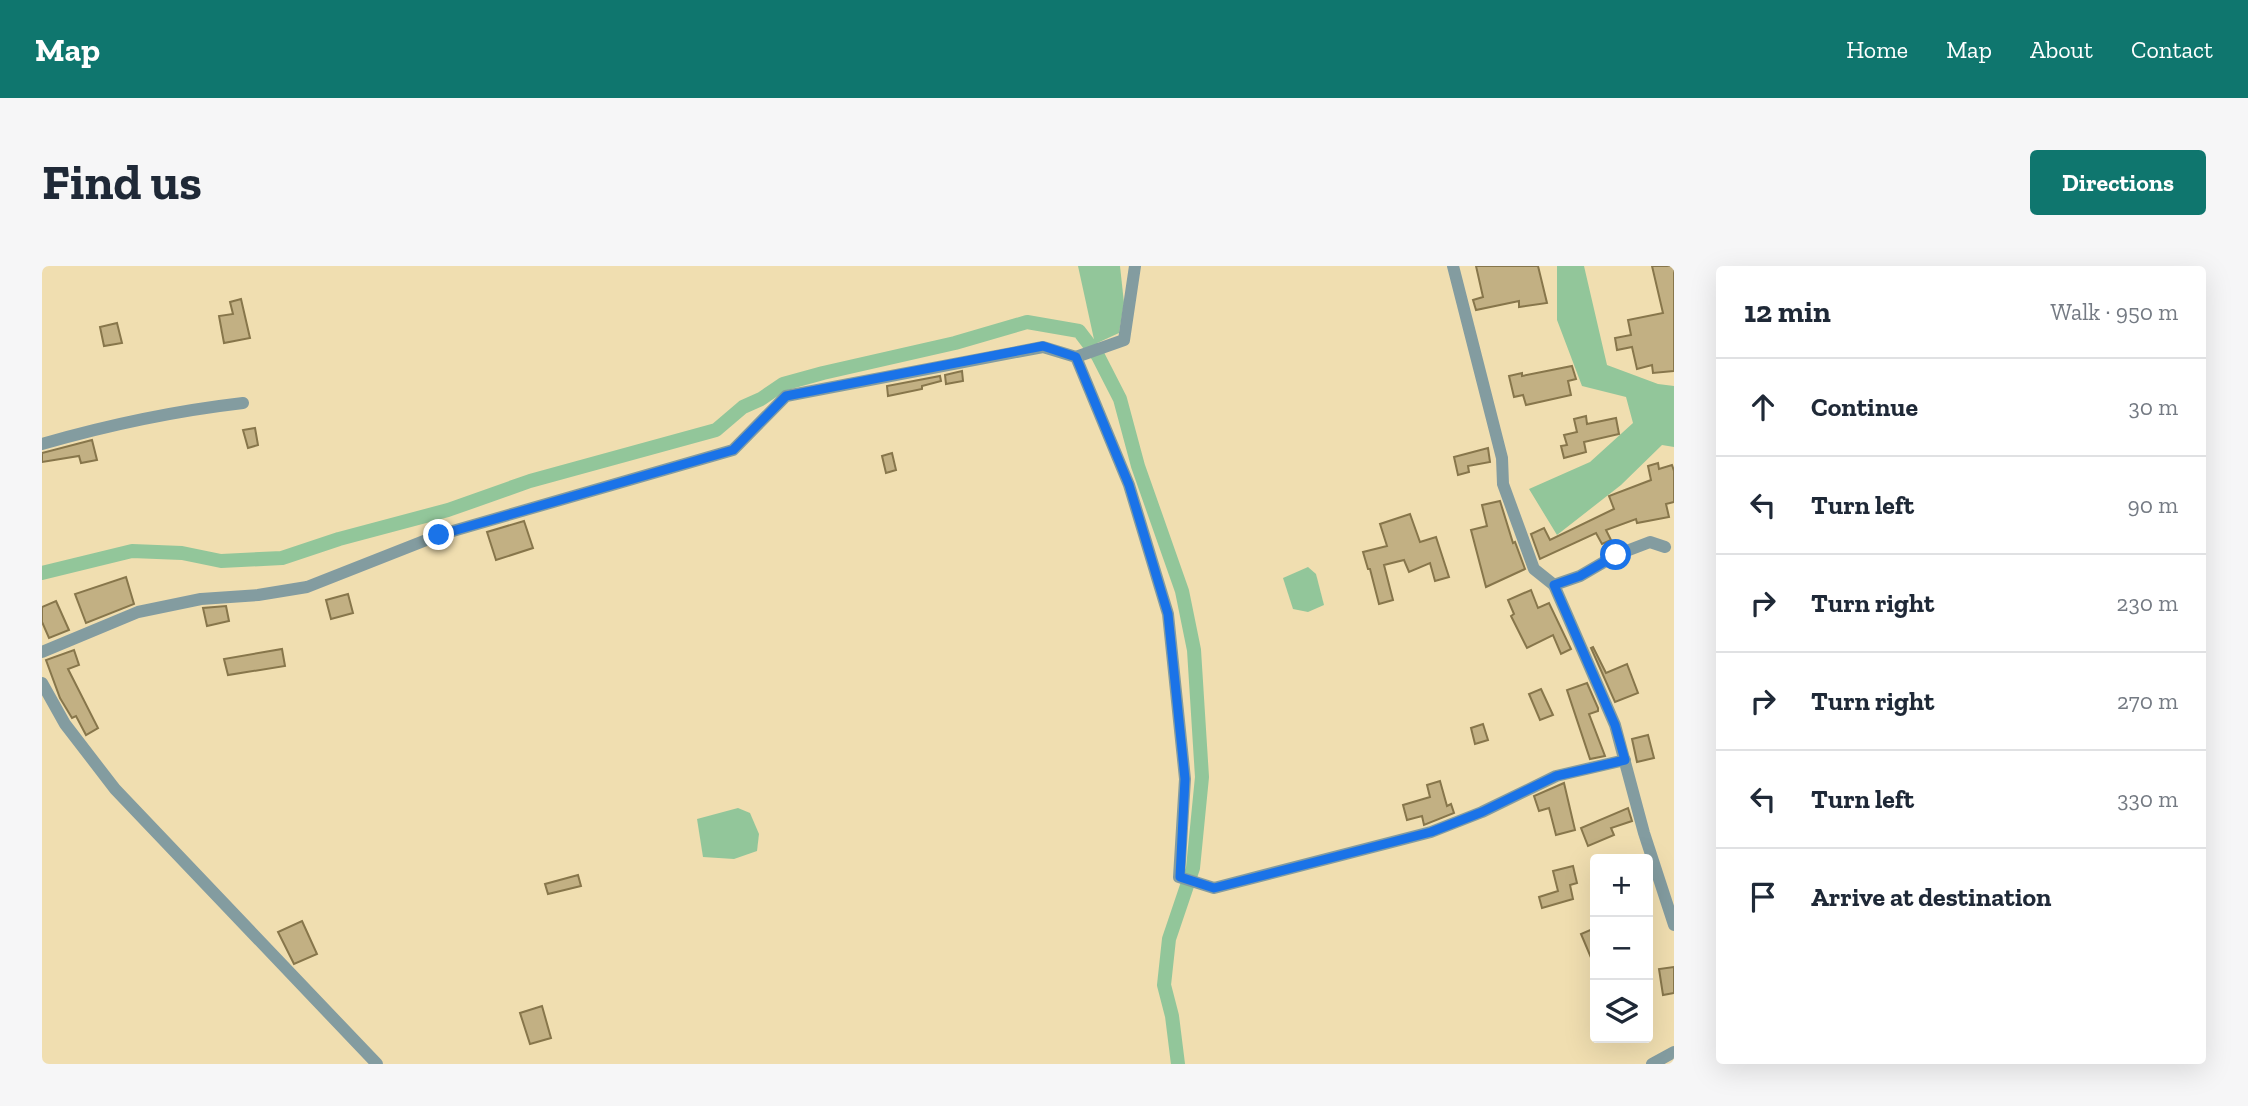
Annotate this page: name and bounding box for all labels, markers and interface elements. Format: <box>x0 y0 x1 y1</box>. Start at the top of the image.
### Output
text: Map <box>35 30 100 69</box>
text: Home <box>1846 35 1908 64</box>
text: Map <box>1946 35 1992 64</box>
text: About <box>2030 35 2093 64</box>
text: Contact <box>2131 35 2213 64</box>
button: Directions <box>2030 150 2206 215</box>
text: Find us <box>42 153 202 212</box>
text: 12 min <box>1744 294 1831 330</box>
text: Walk · 950 m <box>2051 298 2178 326</box>
icon: ahead <box>1744 388 1782 426</box>
text: Continue <box>1811 391 1918 423</box>
text: 30 m <box>2128 393 2178 421</box>
icon: left <box>1744 486 1782 524</box>
text: Turn left <box>1811 489 1914 521</box>
text: 90 m <box>2127 491 2178 519</box>
route end <box>423 519 454 550</box>
route start <box>1600 539 1631 570</box>
icon: right <box>1744 584 1782 622</box>
text: Turn right <box>1811 587 1934 619</box>
text: 230 m <box>2117 589 2178 617</box>
icon: right <box>1744 682 1782 720</box>
text: Turn right <box>1811 685 1934 717</box>
text: 270 m <box>2117 687 2178 715</box>
icon: left <box>1744 780 1782 818</box>
text: Turn left <box>1811 783 1914 815</box>
text: 330 m <box>2117 785 2178 813</box>
map controls <box>1590 854 1653 1043</box>
button: + <box>1590 854 1653 917</box>
icon: arrive <box>1744 878 1782 916</box>
text: Arrive at destination <box>1811 881 2051 913</box>
button: − <box>1590 917 1653 980</box>
button: layers <box>1590 980 1653 1043</box>

